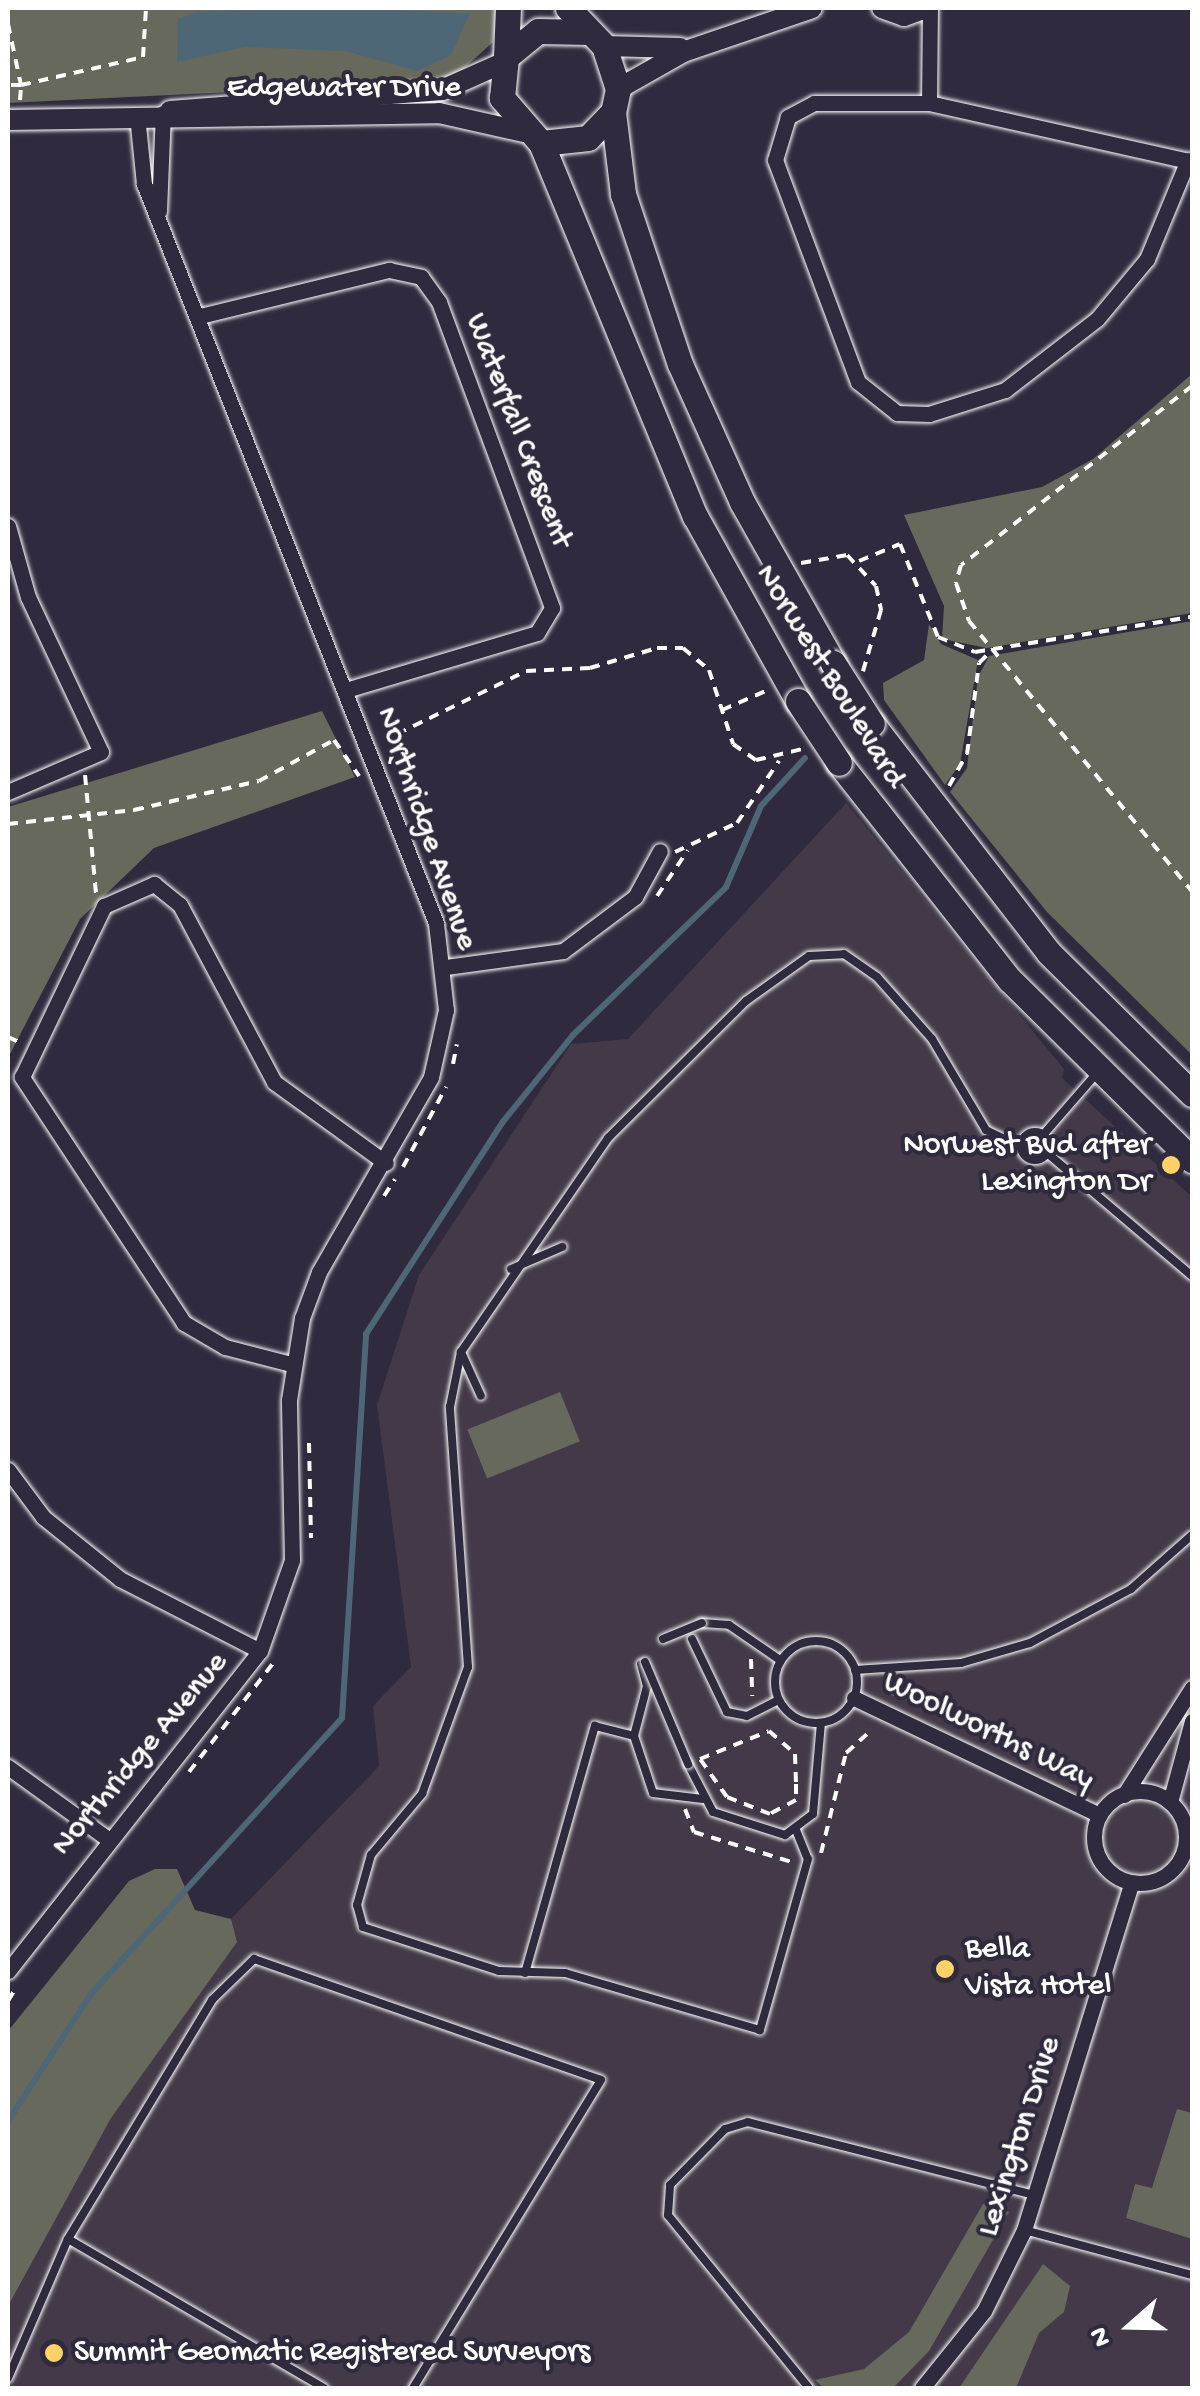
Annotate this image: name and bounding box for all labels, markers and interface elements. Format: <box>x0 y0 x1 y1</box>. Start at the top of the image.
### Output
street label: Edgewater Drive <box>227 70 461 108</box>
street label: Waterfall Crescent <box>455 308 579 554</box>
street label: Norwest Boulevard <box>745 558 913 796</box>
street label: Northridge Avenue <box>365 702 485 956</box>
place label: Norwest Bvd after Lexington Dr <box>903 1128 1151 1203</box>
marker: Norwest Bvd after Lexington Dr <box>1160 1154 1182 1176</box>
street label: Northridge Avenue <box>44 1645 238 1865</box>
street label: Woolworths Way <box>876 1664 1100 1800</box>
place label: Bella Vista Hotel <box>965 1932 1111 2007</box>
marker: Bella Vista Hotel <box>934 1958 956 1980</box>
street label: Lexington Drive <box>971 2032 1071 2242</box>
north arrow <box>1080 2276 1180 2376</box>
text: N <box>1083 2322 1120 2351</box>
place label: Summit Geomatic Registered Surveyors <box>74 2334 590 2372</box>
marker: Summit Geomatic Registered Surveyors <box>43 2342 65 2364</box>

